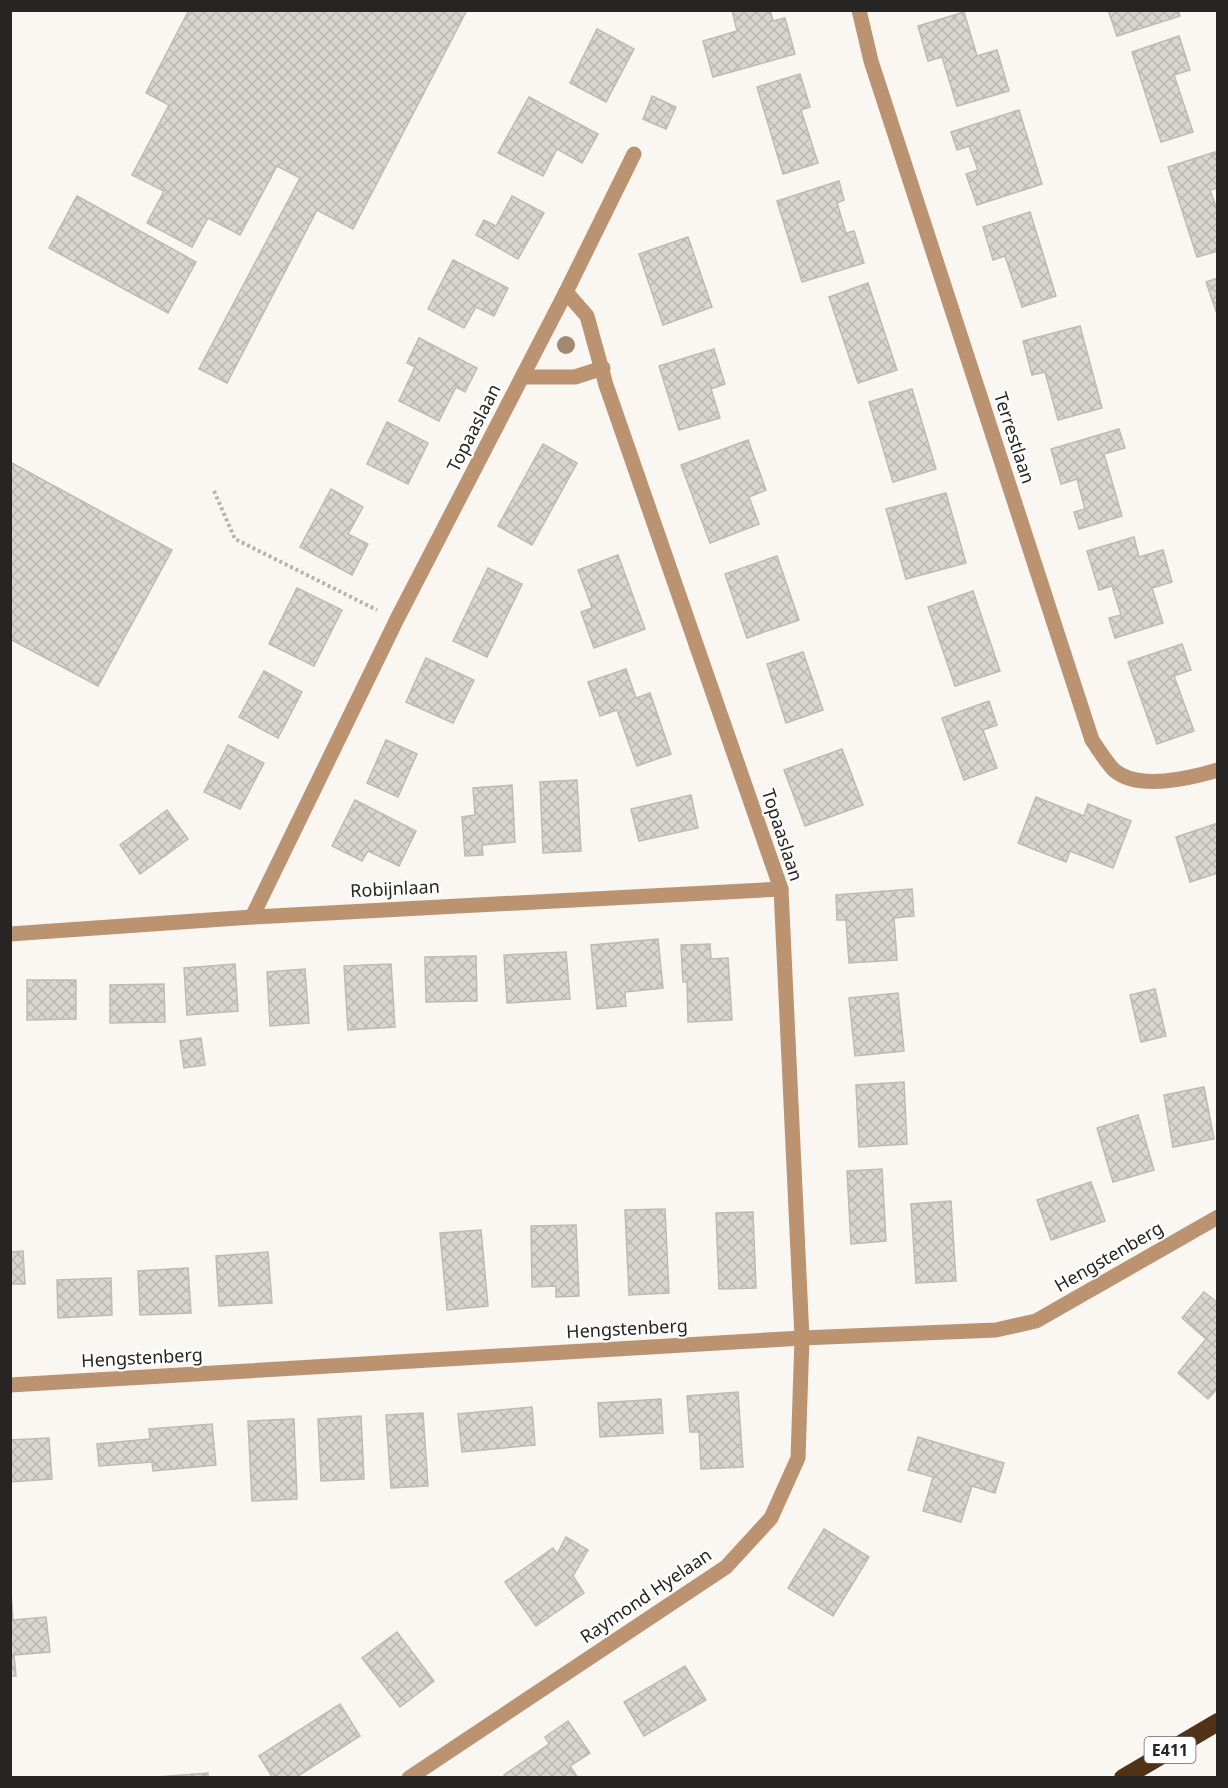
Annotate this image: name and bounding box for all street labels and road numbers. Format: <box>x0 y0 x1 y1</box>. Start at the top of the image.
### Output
street label: Topaaslaan <box>441 380 505 476</box>
street label: Terrestlaan <box>989 389 1041 486</box>
street label: Topaaslaan <box>757 786 809 884</box>
street label: Robijnlaan <box>350 874 440 902</box>
street label: Hengstenberg <box>1050 1215 1167 1297</box>
street label: Hengstenberg <box>566 1313 688 1343</box>
street label: Hengstenberg <box>81 1342 203 1372</box>
street label: Raymond Hyelaan <box>575 1542 716 1648</box>
road number: E411 <box>1144 1737 1196 1763</box>

